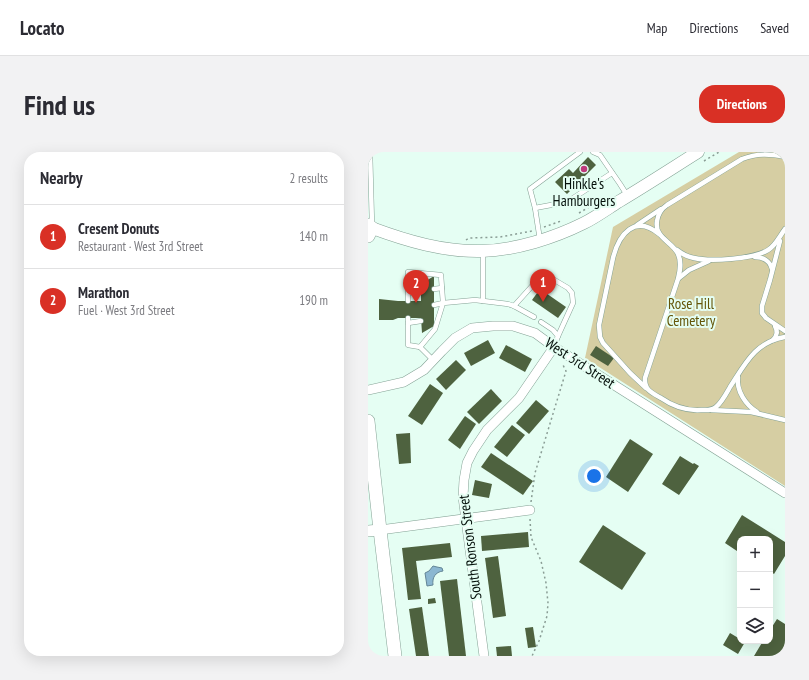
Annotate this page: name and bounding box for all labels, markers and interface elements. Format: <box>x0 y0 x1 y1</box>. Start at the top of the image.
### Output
text: Locato <box>20 16 65 40</box>
text: Map <box>647 19 667 37</box>
text: Directions <box>689 19 738 37</box>
text: Saved <box>760 19 789 37</box>
button: Directions <box>699 85 785 123</box>
text: Find us <box>24 86 95 123</box>
marker: Hinkle's Hamburgers <box>579 164 589 174</box>
text: Nearby <box>40 167 83 189</box>
text: 2 results <box>289 170 328 187</box>
place label: Hinkle's Hamburgers <box>553 174 615 210</box>
text: Cresent Donuts <box>78 219 159 238</box>
text: 1 <box>50 228 56 245</box>
text: 140 m <box>299 228 328 245</box>
text: Restaurant · West 3rd Street <box>78 238 203 255</box>
pin: 1 <box>530 269 556 302</box>
pin: 2 <box>403 270 429 303</box>
text: Marathon <box>78 283 129 302</box>
text: 2 <box>50 292 56 309</box>
text: 190 m <box>299 292 328 309</box>
park label: Rose Hill Cemetery <box>667 294 716 330</box>
text: Fuel · West 3rd Street <box>78 302 175 319</box>
street label: West 3rd Street <box>542 333 619 392</box>
your location <box>584 466 604 486</box>
street label: South Ronson Street <box>454 494 485 601</box>
map controls <box>737 536 773 644</box>
button: + <box>737 536 773 572</box>
button: − <box>737 572 773 608</box>
button: layers <box>737 608 773 644</box>

